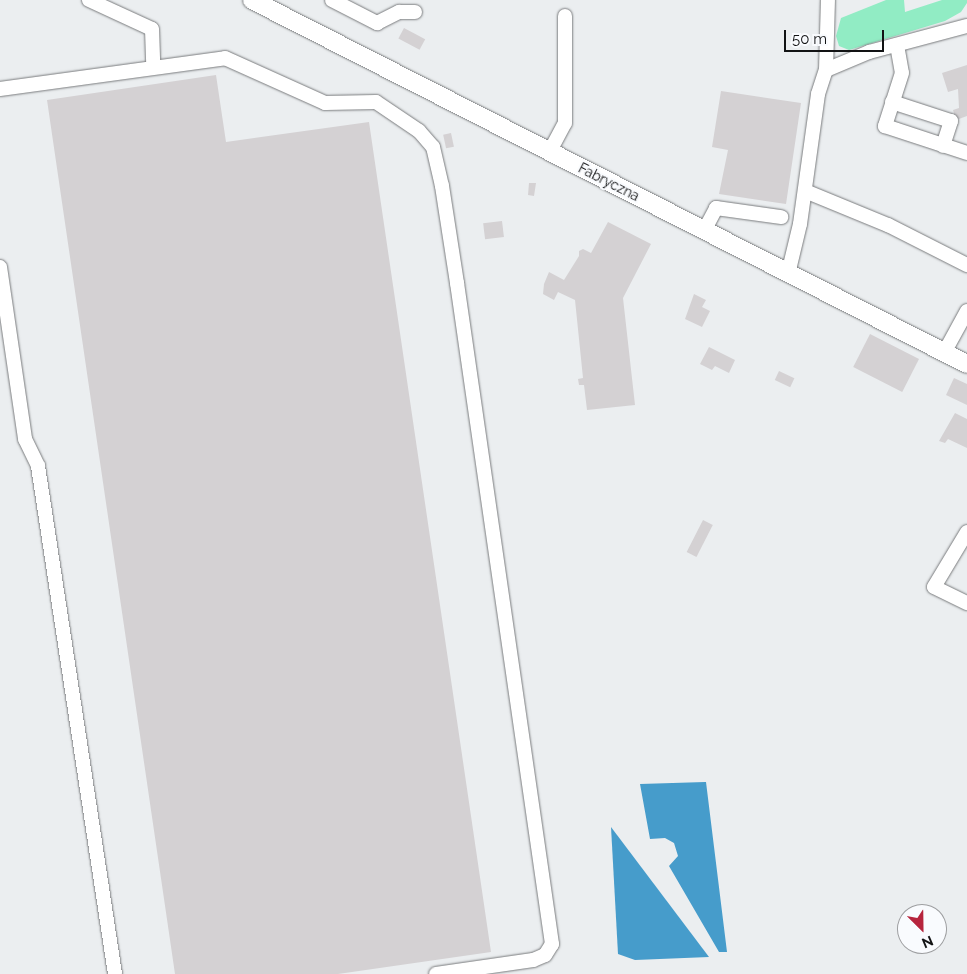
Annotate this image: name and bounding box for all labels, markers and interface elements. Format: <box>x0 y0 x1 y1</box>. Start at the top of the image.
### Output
scale bar <box>787 20 887 52</box>
text: 50 m <box>792 30 827 48</box>
street label: Fabryczna <box>576 159 642 205</box>
north arrow <box>897 904 947 954</box>
text: N <box>919 932 936 951</box>

